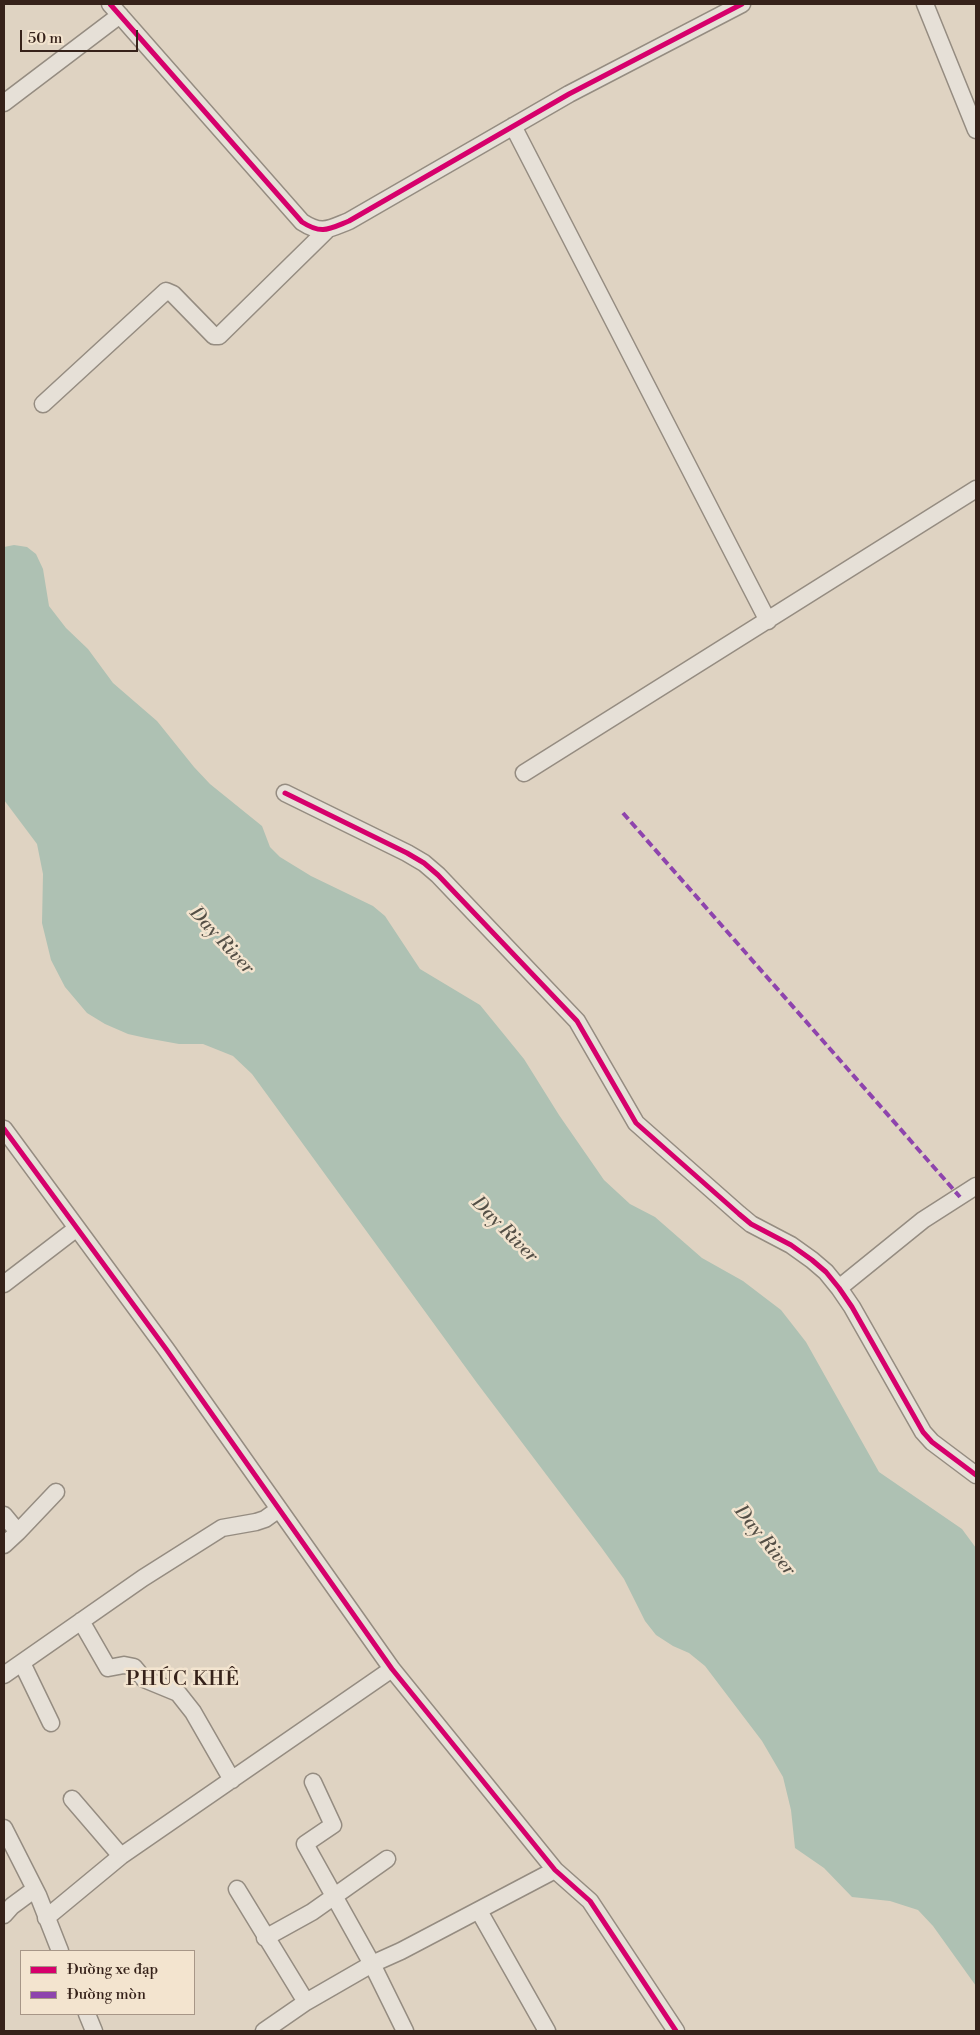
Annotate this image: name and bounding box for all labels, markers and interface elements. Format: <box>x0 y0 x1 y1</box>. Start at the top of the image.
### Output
scale bar <box>22 20 140 52</box>
text: 50 m <box>28 29 62 48</box>
water label: Day River <box>184 902 258 980</box>
water label: Day River <box>466 1192 542 1268</box>
water label: Day River <box>729 1501 799 1581</box>
district label: PHÚC KHÊ <box>125 1668 241 1692</box>
legend <box>20 1950 195 2015</box>
text: Đường xe đạp <box>67 1960 158 1979</box>
text: Đường mòn <box>67 1985 146 2004</box>

